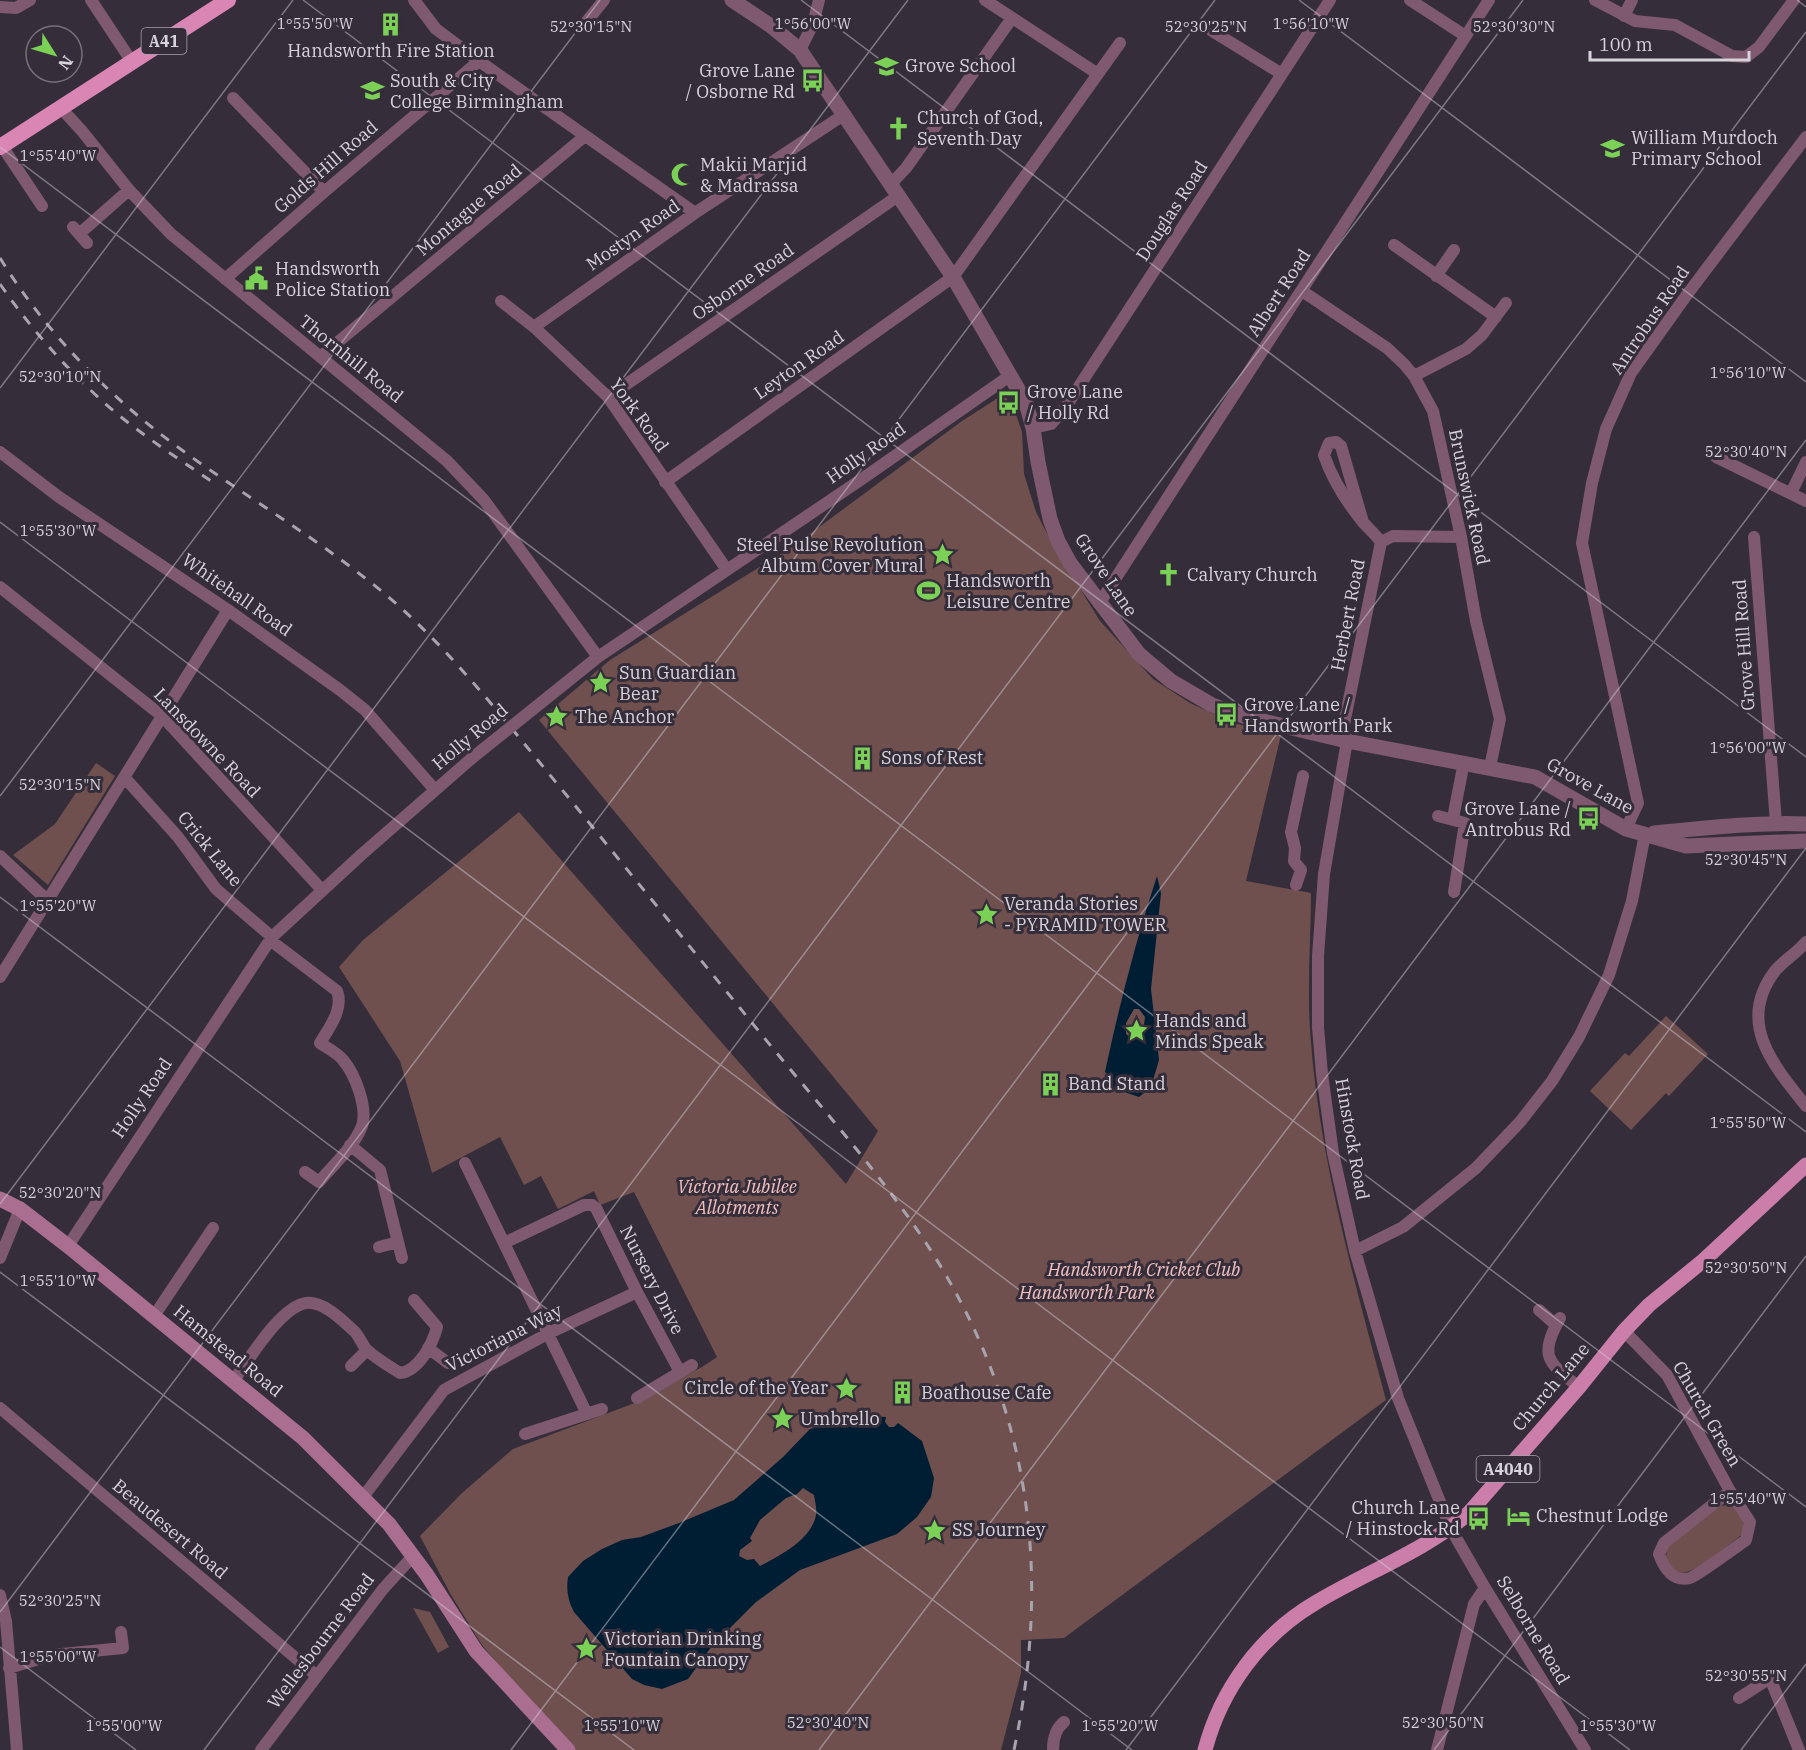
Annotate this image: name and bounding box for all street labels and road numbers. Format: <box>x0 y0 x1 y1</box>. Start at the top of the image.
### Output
road number: A41 <box>142 28 186 54</box>
street label: Golds Hill Road <box>269 115 382 218</box>
street label: Douglas Road <box>1131 156 1213 265</box>
street label: Montague Road <box>411 159 526 261</box>
street label: Mostyn Road <box>581 194 684 275</box>
street label: Osborne Road <box>687 238 798 325</box>
street label: Albert Road <box>1242 245 1315 341</box>
street label: Antrobus Road <box>1605 261 1694 378</box>
street label: Thornhill Road <box>295 310 408 408</box>
street label: Leyton Road <box>749 325 848 404</box>
street label: York Road <box>605 373 674 456</box>
street label: Holly Road <box>822 417 910 488</box>
street label: Brunswick Road <box>1444 427 1495 567</box>
street label: Grove Lane <box>1070 529 1143 621</box>
street label: Whitehall Road <box>178 548 297 641</box>
street label: Herbert Road <box>1325 557 1370 673</box>
street label: Grove Hill Road <box>1727 578 1760 712</box>
street label: Lansdowne Road <box>149 683 266 802</box>
street label: Holly Road <box>427 698 512 775</box>
street label: Grove Lane <box>1543 752 1638 819</box>
street label: Crick Lane <box>173 806 248 891</box>
street label: Holly Road <box>106 1053 177 1142</box>
street label: Hinstock Road <box>1330 1076 1375 1202</box>
street label: Nursery Drive <box>615 1221 690 1338</box>
street label: Victoriana Way <box>442 1298 566 1377</box>
street label: Hamstead Road <box>169 1300 288 1402</box>
street label: Church Lane <box>1507 1338 1594 1436</box>
street label: Church Green <box>1668 1357 1747 1471</box>
road number: A4040 <box>1476 1456 1540 1482</box>
street label: Beaudesert Road <box>108 1474 233 1584</box>
street label: Wellesbourne Road <box>262 1568 379 1713</box>
street label: Selborne Road <box>1492 1571 1575 1688</box>

